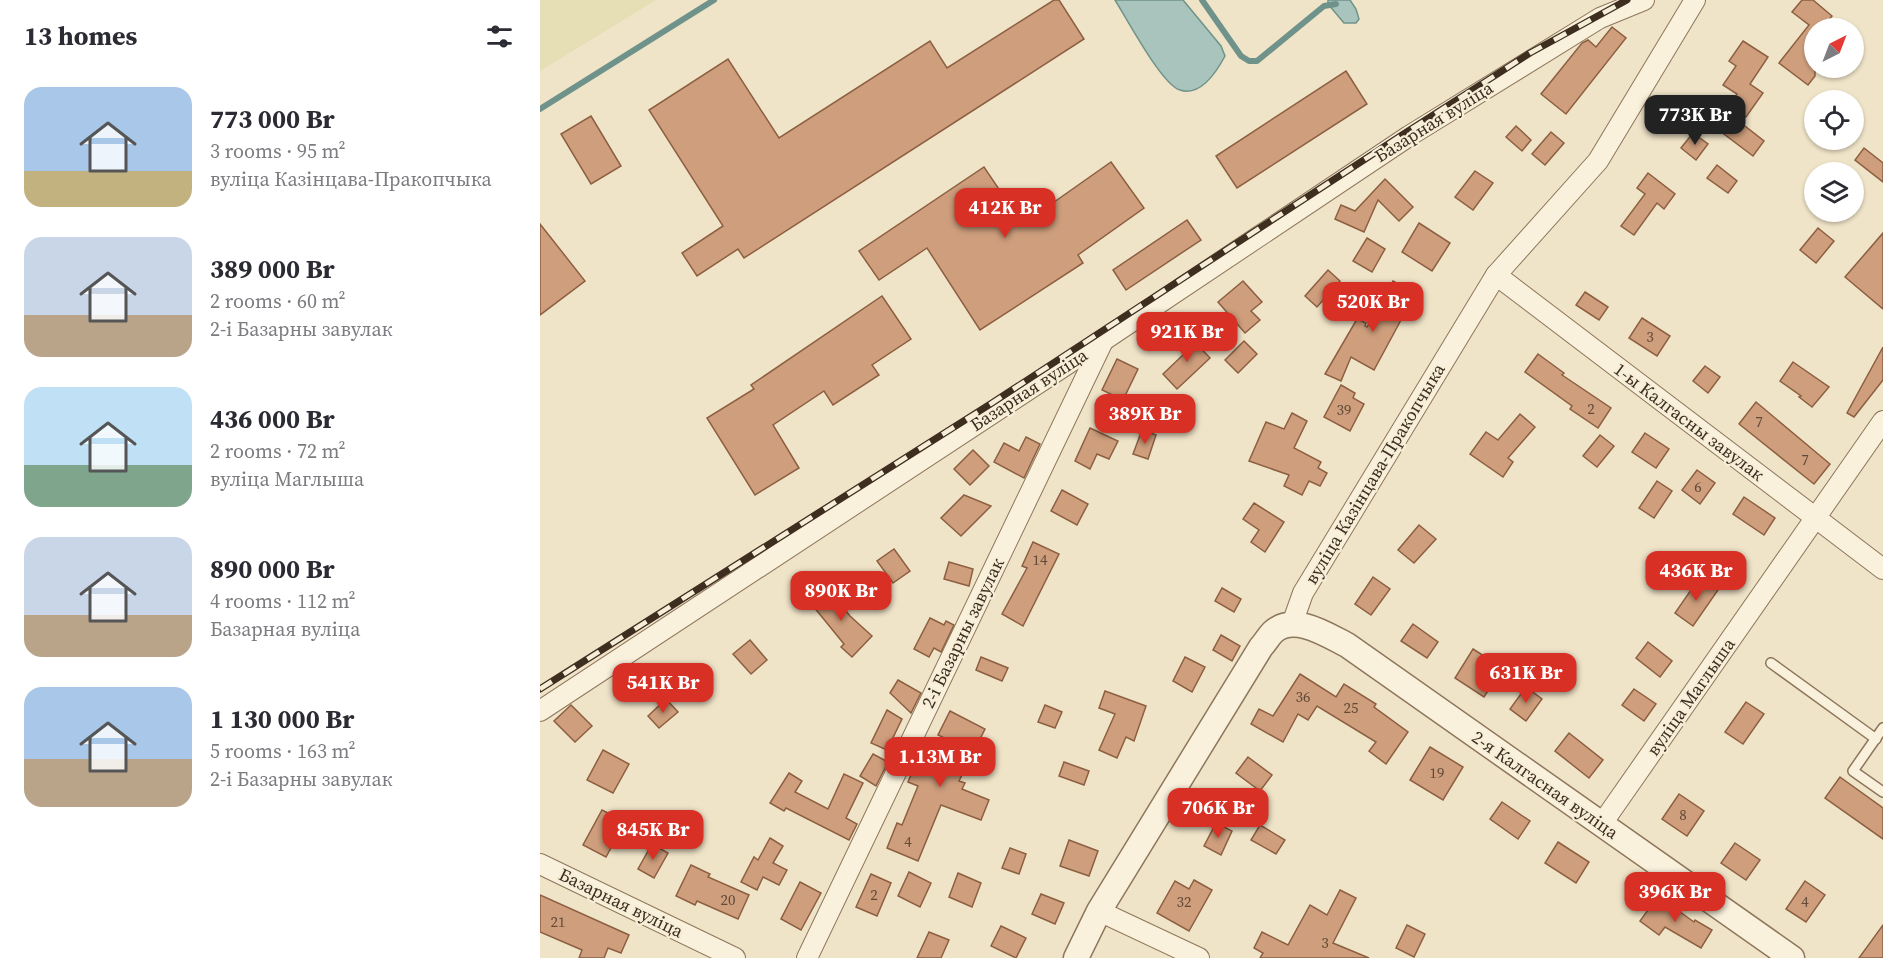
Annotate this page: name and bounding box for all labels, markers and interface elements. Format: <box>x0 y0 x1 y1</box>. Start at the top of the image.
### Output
text: 13 homes <box>24 18 137 54</box>
north arrow <box>1804 18 1864 78</box>
map controls <box>1804 18 1864 222</box>
icon: filters <box>483 20 516 53</box>
street label: Базарная вуліца <box>1370 75 1498 168</box>
button: locate <box>1804 90 1864 150</box>
pin: 773K Br <box>1640 95 1750 146</box>
text: 773K Br <box>1658 100 1732 128</box>
text: 773 000 Br <box>210 101 335 137</box>
icon: home <box>72 111 144 183</box>
text: 3 rooms · 95 m² <box>210 137 346 165</box>
button: layers <box>1804 162 1864 222</box>
text: вуліца Казінцава-Пракопчыка <box>210 165 492 193</box>
pin: 412K Br <box>950 188 1060 239</box>
text: 412K Br <box>968 193 1042 221</box>
text: 389 000 Br <box>210 251 335 287</box>
icon: home <box>72 261 144 333</box>
pin: 520K Br <box>1318 282 1428 333</box>
text: 2 rooms · 60 m² <box>210 287 346 315</box>
text: 520K Br <box>1336 287 1410 315</box>
pin: 921K Br <box>1132 312 1242 363</box>
text: 2-і Базарны завулак <box>210 315 393 343</box>
text: 921K Br <box>1150 317 1224 345</box>
house number: 3 <box>1646 326 1654 347</box>
street label: Базарная вуліца <box>965 342 1093 437</box>
street label: 1-ы Калгасны завулак <box>1609 357 1770 487</box>
street label: вуліца Казінцава-Пракопчыка <box>1299 358 1451 589</box>
pin: 389K Br <box>1090 394 1200 445</box>
house number: 2 <box>1587 398 1595 419</box>
text: 389K Br <box>1108 399 1182 427</box>
house number: 39 <box>1336 399 1352 420</box>
text: 436 000 Br <box>210 401 335 437</box>
icon: home <box>72 411 144 483</box>
house number: 7 <box>1755 411 1763 432</box>
text: 2 rooms · 72 m² <box>210 437 346 465</box>
house number: 7 <box>1801 449 1809 470</box>
text: вуліца Маглыша <box>210 465 364 493</box>
house number: 6 <box>1694 476 1702 497</box>
house number: 14 <box>1032 549 1048 570</box>
text: 890 000 Br <box>210 551 335 587</box>
pin: 436K Br <box>1641 551 1751 602</box>
street label: 2-і Базарны завулак <box>915 553 1010 712</box>
text: 436K Br <box>1659 556 1733 584</box>
icon: home <box>72 561 144 633</box>
pin: 890K Br <box>786 571 896 622</box>
text: 890K Br <box>804 576 878 604</box>
text: 4 rooms · 112 m² <box>210 587 356 615</box>
text: Базарная вуліца <box>210 615 360 643</box>
street label: вуліца Маглыша <box>1641 632 1741 761</box>
pin: 631K Br <box>1471 653 1581 704</box>
text: 631K Br <box>1489 658 1563 686</box>
pin: 541K Br <box>608 663 718 714</box>
text: 541K Br <box>626 668 700 696</box>
house number: 36 <box>1295 686 1311 707</box>
house number: 25 <box>1343 697 1359 718</box>
text: 1 130 000 Br <box>210 701 354 737</box>
icon: home <box>72 711 144 783</box>
street label: 2-я Калгасная вуліца <box>1467 725 1624 845</box>
text: 5 rooms · 163 m² <box>210 737 356 765</box>
pin: 1.13M Br <box>878 737 1002 788</box>
text: 1.13M Br <box>898 742 982 770</box>
house number: 19 <box>1429 762 1445 783</box>
text: 2-і Базарны завулак <box>210 765 393 793</box>
pin: 706K Br <box>1163 788 1273 839</box>
text: 706K Br <box>1181 793 1255 821</box>
house number: 8 <box>1679 804 1687 825</box>
pin: 845K Br <box>598 810 708 861</box>
text: 845K Br <box>616 815 690 843</box>
house number: 4 <box>904 831 912 852</box>
street label: Базарная вуліца <box>555 862 688 944</box>
pin: 396K Br <box>1620 872 1730 923</box>
text: 396K Br <box>1638 877 1712 905</box>
house number: 2 <box>870 884 878 905</box>
house number: 20 <box>720 889 736 910</box>
house number: 32 <box>1176 891 1192 912</box>
house number: 4 <box>1801 891 1809 912</box>
house number: 21 <box>550 911 566 932</box>
house number: 3 <box>1321 932 1329 953</box>

